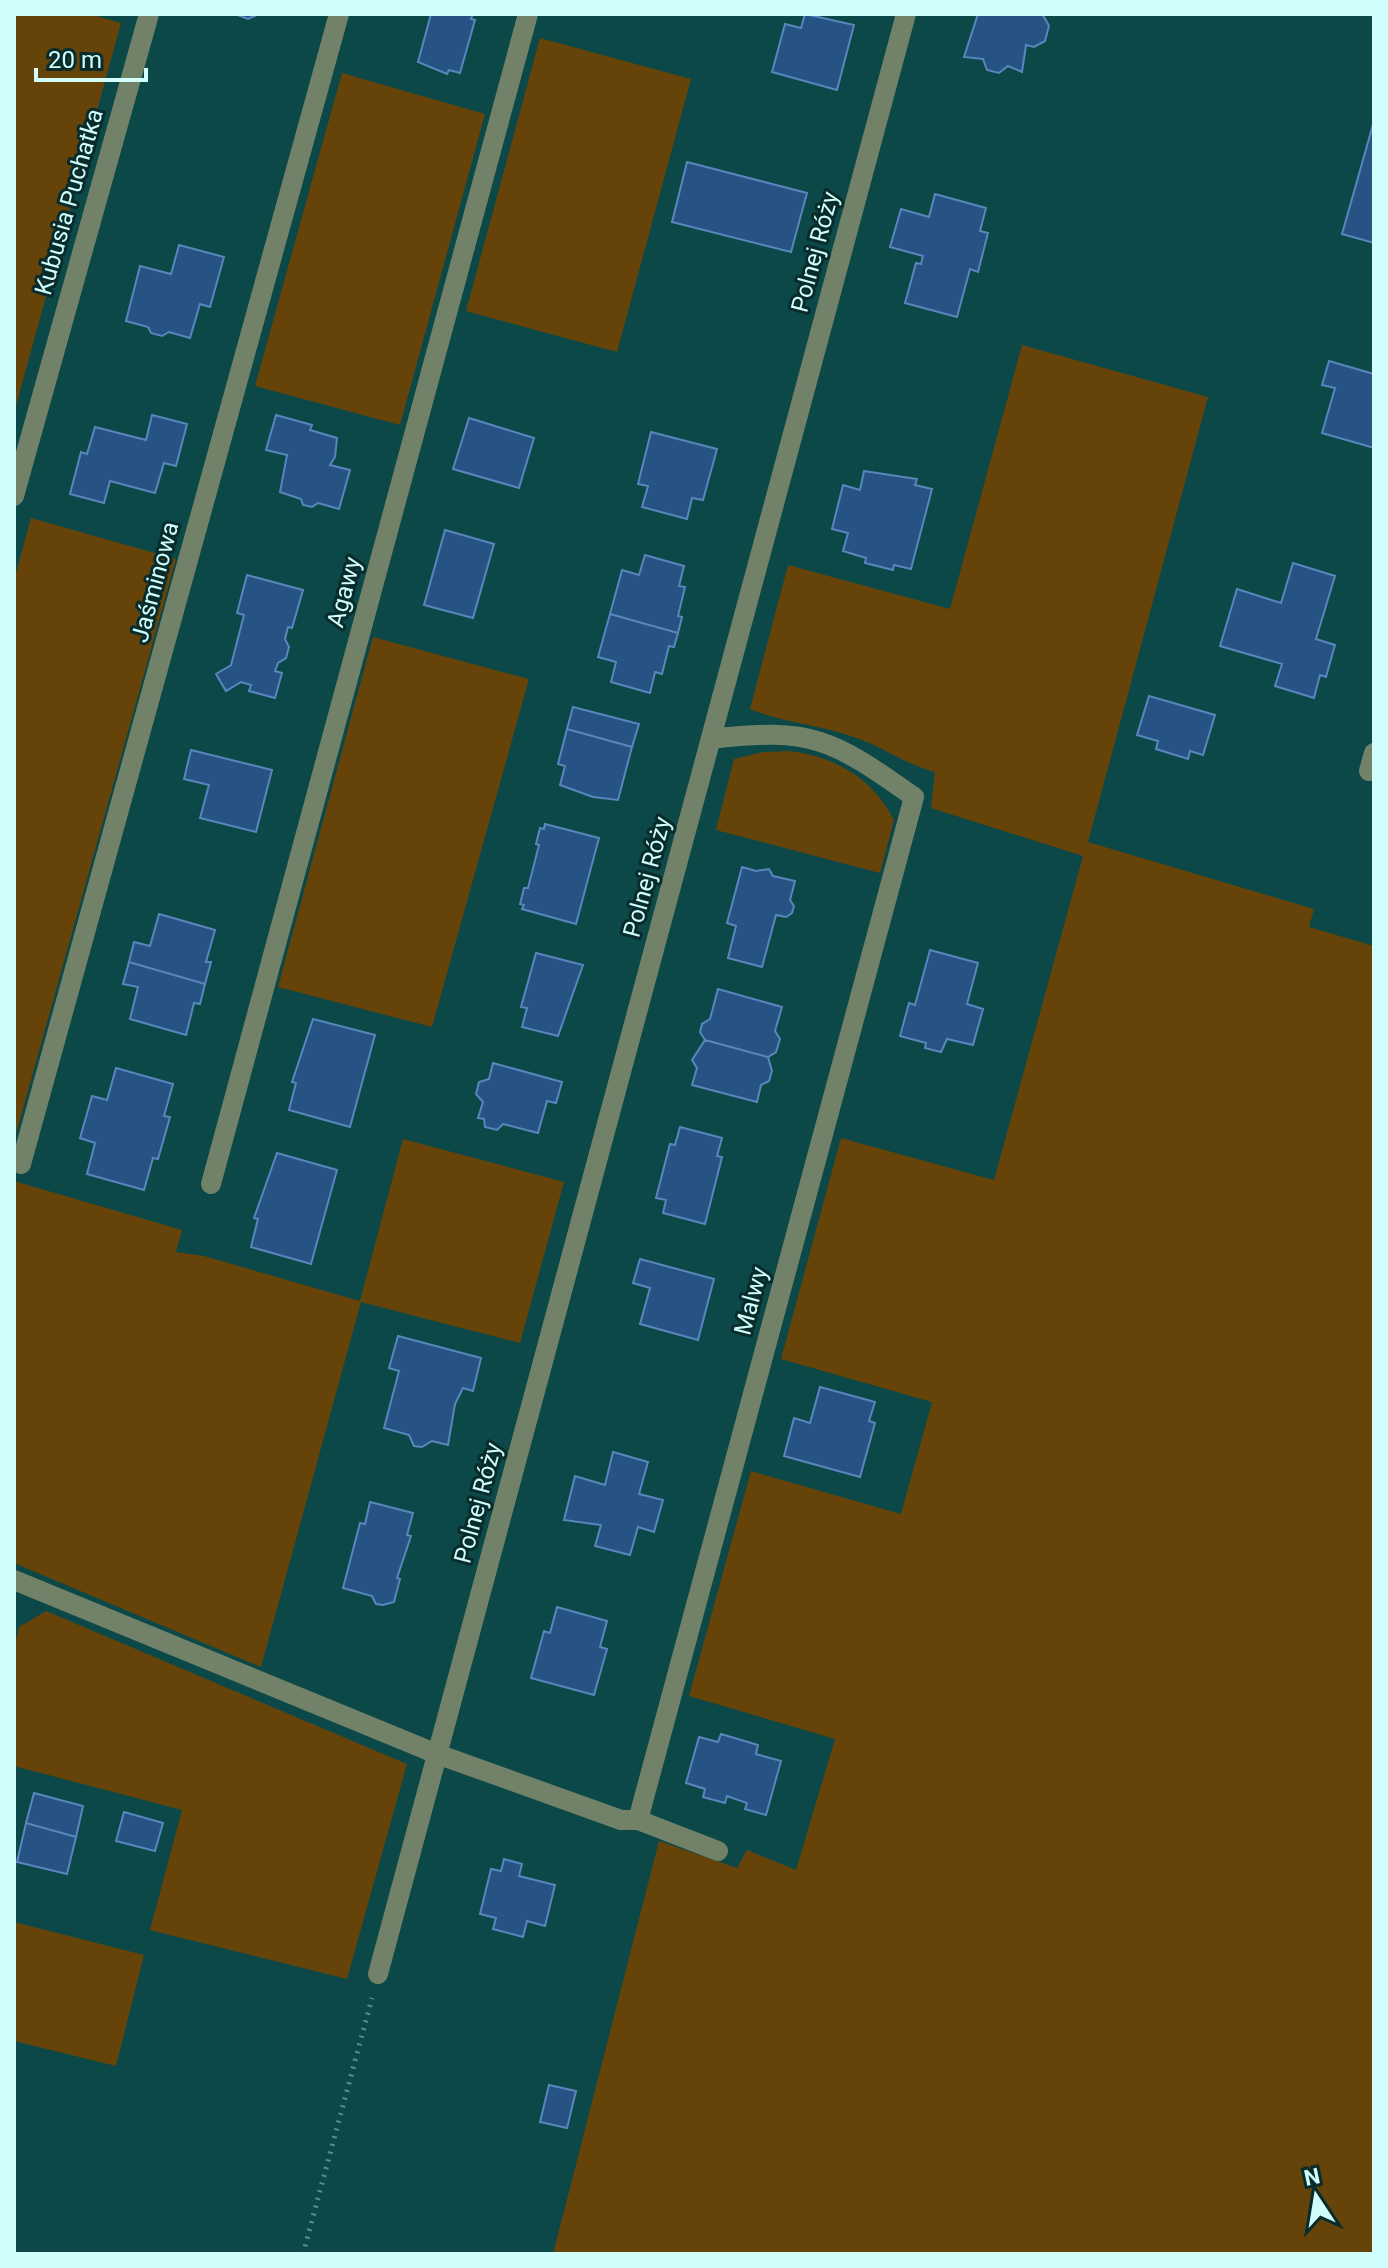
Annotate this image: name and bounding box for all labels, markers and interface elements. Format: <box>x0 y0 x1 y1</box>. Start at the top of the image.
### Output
scale bar <box>36 32 146 82</box>
text: 20 m <box>48 46 102 74</box>
street label: Kubusia Puchatka <box>29 106 109 298</box>
street label: Polnej Róży <box>785 188 845 315</box>
street label: Jaśminowa <box>125 519 185 645</box>
street label: Agawy <box>321 553 367 630</box>
street label: Polnej Róży <box>617 813 677 940</box>
street label: Malwy <box>729 1263 774 1338</box>
street label: Polnej Róży <box>448 1439 508 1566</box>
north arrow <box>1276 2156 1356 2236</box>
text: N <box>1302 2163 1322 2191</box>

